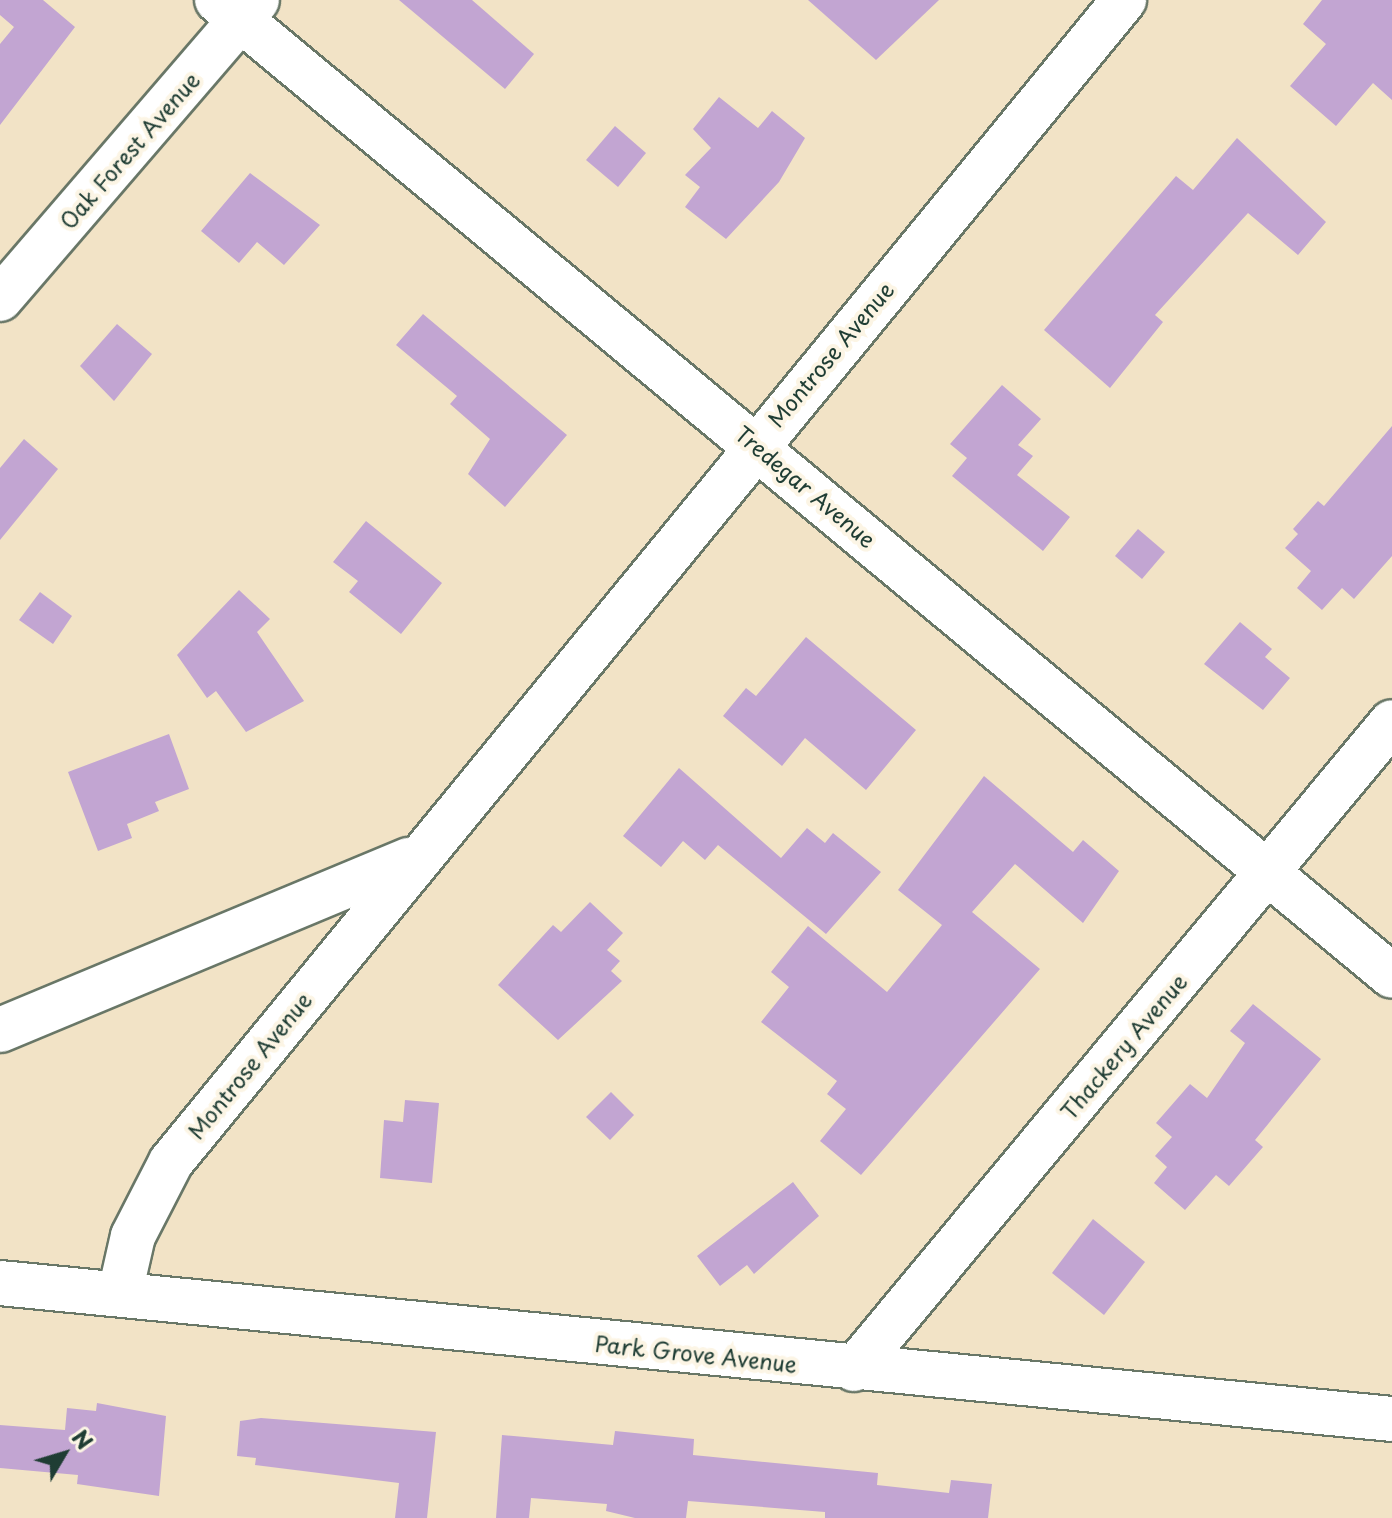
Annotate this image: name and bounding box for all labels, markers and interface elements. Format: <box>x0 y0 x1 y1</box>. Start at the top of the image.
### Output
street label: Oak Forest Avenue <box>54 66 204 234</box>
street label: Montrose Avenue <box>762 276 898 432</box>
street label: Tredegar Avenue <box>730 419 882 553</box>
street label: Thackery Avenue <box>1055 968 1191 1124</box>
street label: Montrose Avenue <box>182 986 316 1144</box>
street label: Park Grove Avenue <box>594 1329 798 1377</box>
north arrow <box>24 1414 104 1494</box>
text: N <box>65 1422 102 1456</box>

